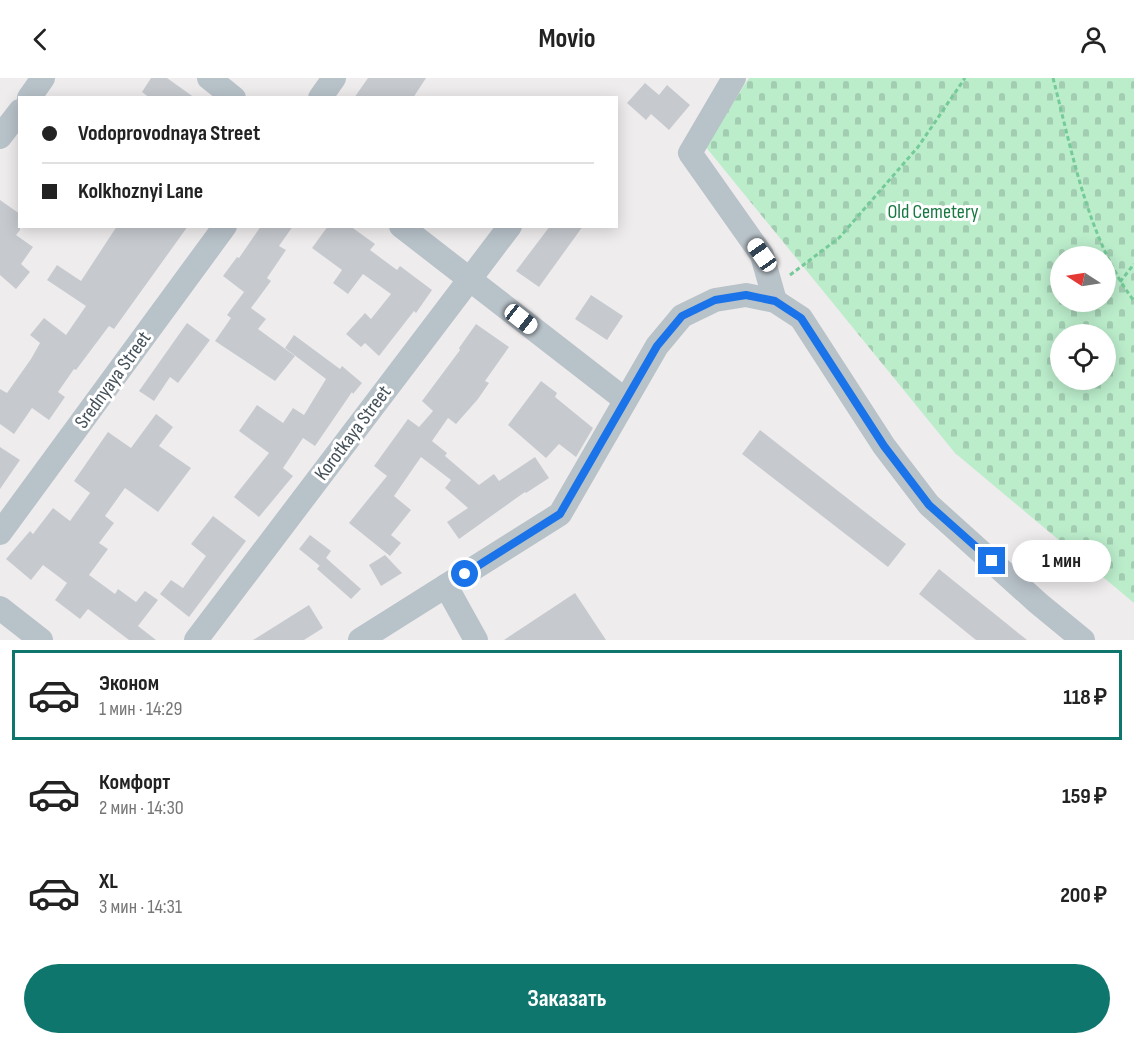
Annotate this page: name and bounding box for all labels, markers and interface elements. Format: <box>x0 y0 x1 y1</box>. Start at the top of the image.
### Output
icon: back <box>24 23 57 56</box>
text: Movio <box>538 23 596 55</box>
icon: person <box>1077 23 1110 56</box>
text: Vodoprovodnaya Street <box>78 120 260 147</box>
text: Kolkhoznyi Lane <box>78 178 203 205</box>
park label: Old Cemetery <box>887 200 979 224</box>
car <box>744 235 780 275</box>
north arrow <box>1050 246 1116 312</box>
map controls <box>1050 246 1116 390</box>
car <box>501 301 541 337</box>
button: locate <box>1050 324 1116 390</box>
street label: Srednyaya Street <box>70 327 156 433</box>
street label: Korotkaya Street <box>310 381 396 485</box>
callout: 1 мин <box>1013 540 1112 582</box>
route end <box>978 547 1005 574</box>
text: 1 мин <box>1042 549 1081 573</box>
route start <box>451 560 478 587</box>
icon: car <box>27 668 81 722</box>
text: Эконом <box>99 670 159 697</box>
text: 118 ₽ <box>1063 684 1107 711</box>
text: 1 мин · 14:29 <box>99 697 182 721</box>
icon: car <box>27 767 81 821</box>
text: Комфорт <box>99 769 170 796</box>
text: 159 ₽ <box>1062 783 1107 810</box>
text: 2 мин · 14:30 <box>99 796 184 820</box>
icon: car <box>27 866 81 920</box>
text: XL <box>99 868 118 895</box>
text: 200 ₽ <box>1060 882 1107 909</box>
text: 3 мин · 14:31 <box>99 895 182 919</box>
button: Заказать <box>24 964 1110 1033</box>

